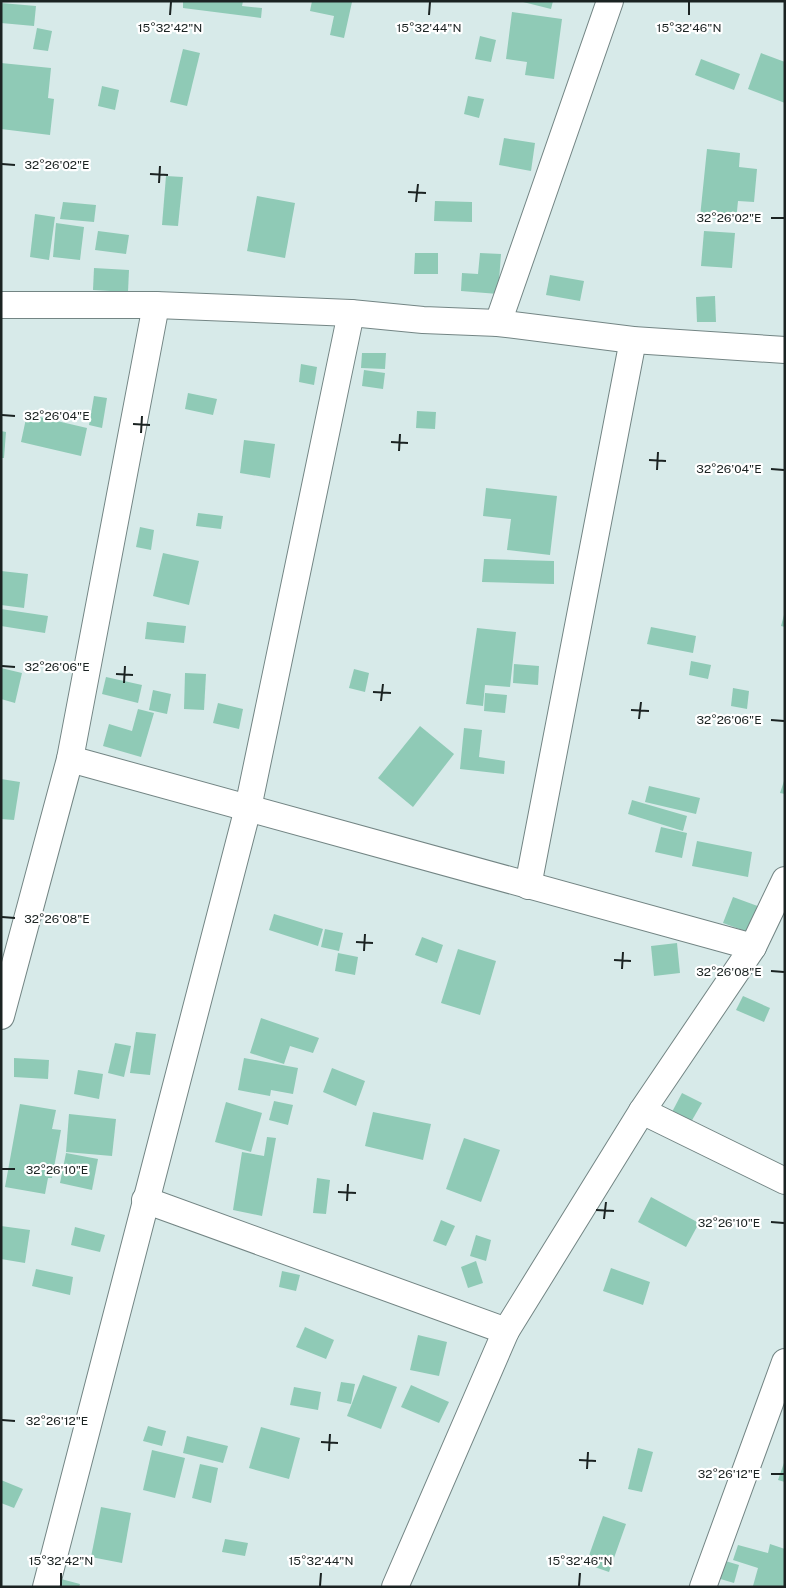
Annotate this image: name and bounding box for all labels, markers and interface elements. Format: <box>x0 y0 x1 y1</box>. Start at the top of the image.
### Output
text: 15°32'42"N <box>138 21 202 35</box>
text: 15°32'44"N <box>396 21 462 35</box>
text: 15°32'46"N <box>657 21 721 35</box>
text: 32°26'02"E <box>25 158 89 172</box>
text: 32°26'02"E <box>697 211 761 225</box>
text: 32°26'04"E <box>24 409 90 423</box>
text: 32°26'04"E <box>696 462 762 476</box>
text: 32°26'06"E <box>24 660 90 674</box>
text: 32°26'06"E <box>696 713 762 727</box>
text: 32°26'08"E <box>24 912 90 926</box>
text: 32°26'08"E <box>696 965 762 979</box>
text: 32°26'10"E <box>26 1163 88 1177</box>
text: 32°26'10"E <box>698 1216 760 1230</box>
text: 32°26'12"E <box>26 1414 88 1428</box>
text: 32°26'12"E <box>698 1467 760 1481</box>
text: 15°32'42"N <box>29 1554 93 1568</box>
text: 15°32'44"N <box>288 1554 354 1568</box>
text: 15°32'46"N <box>548 1554 612 1568</box>

